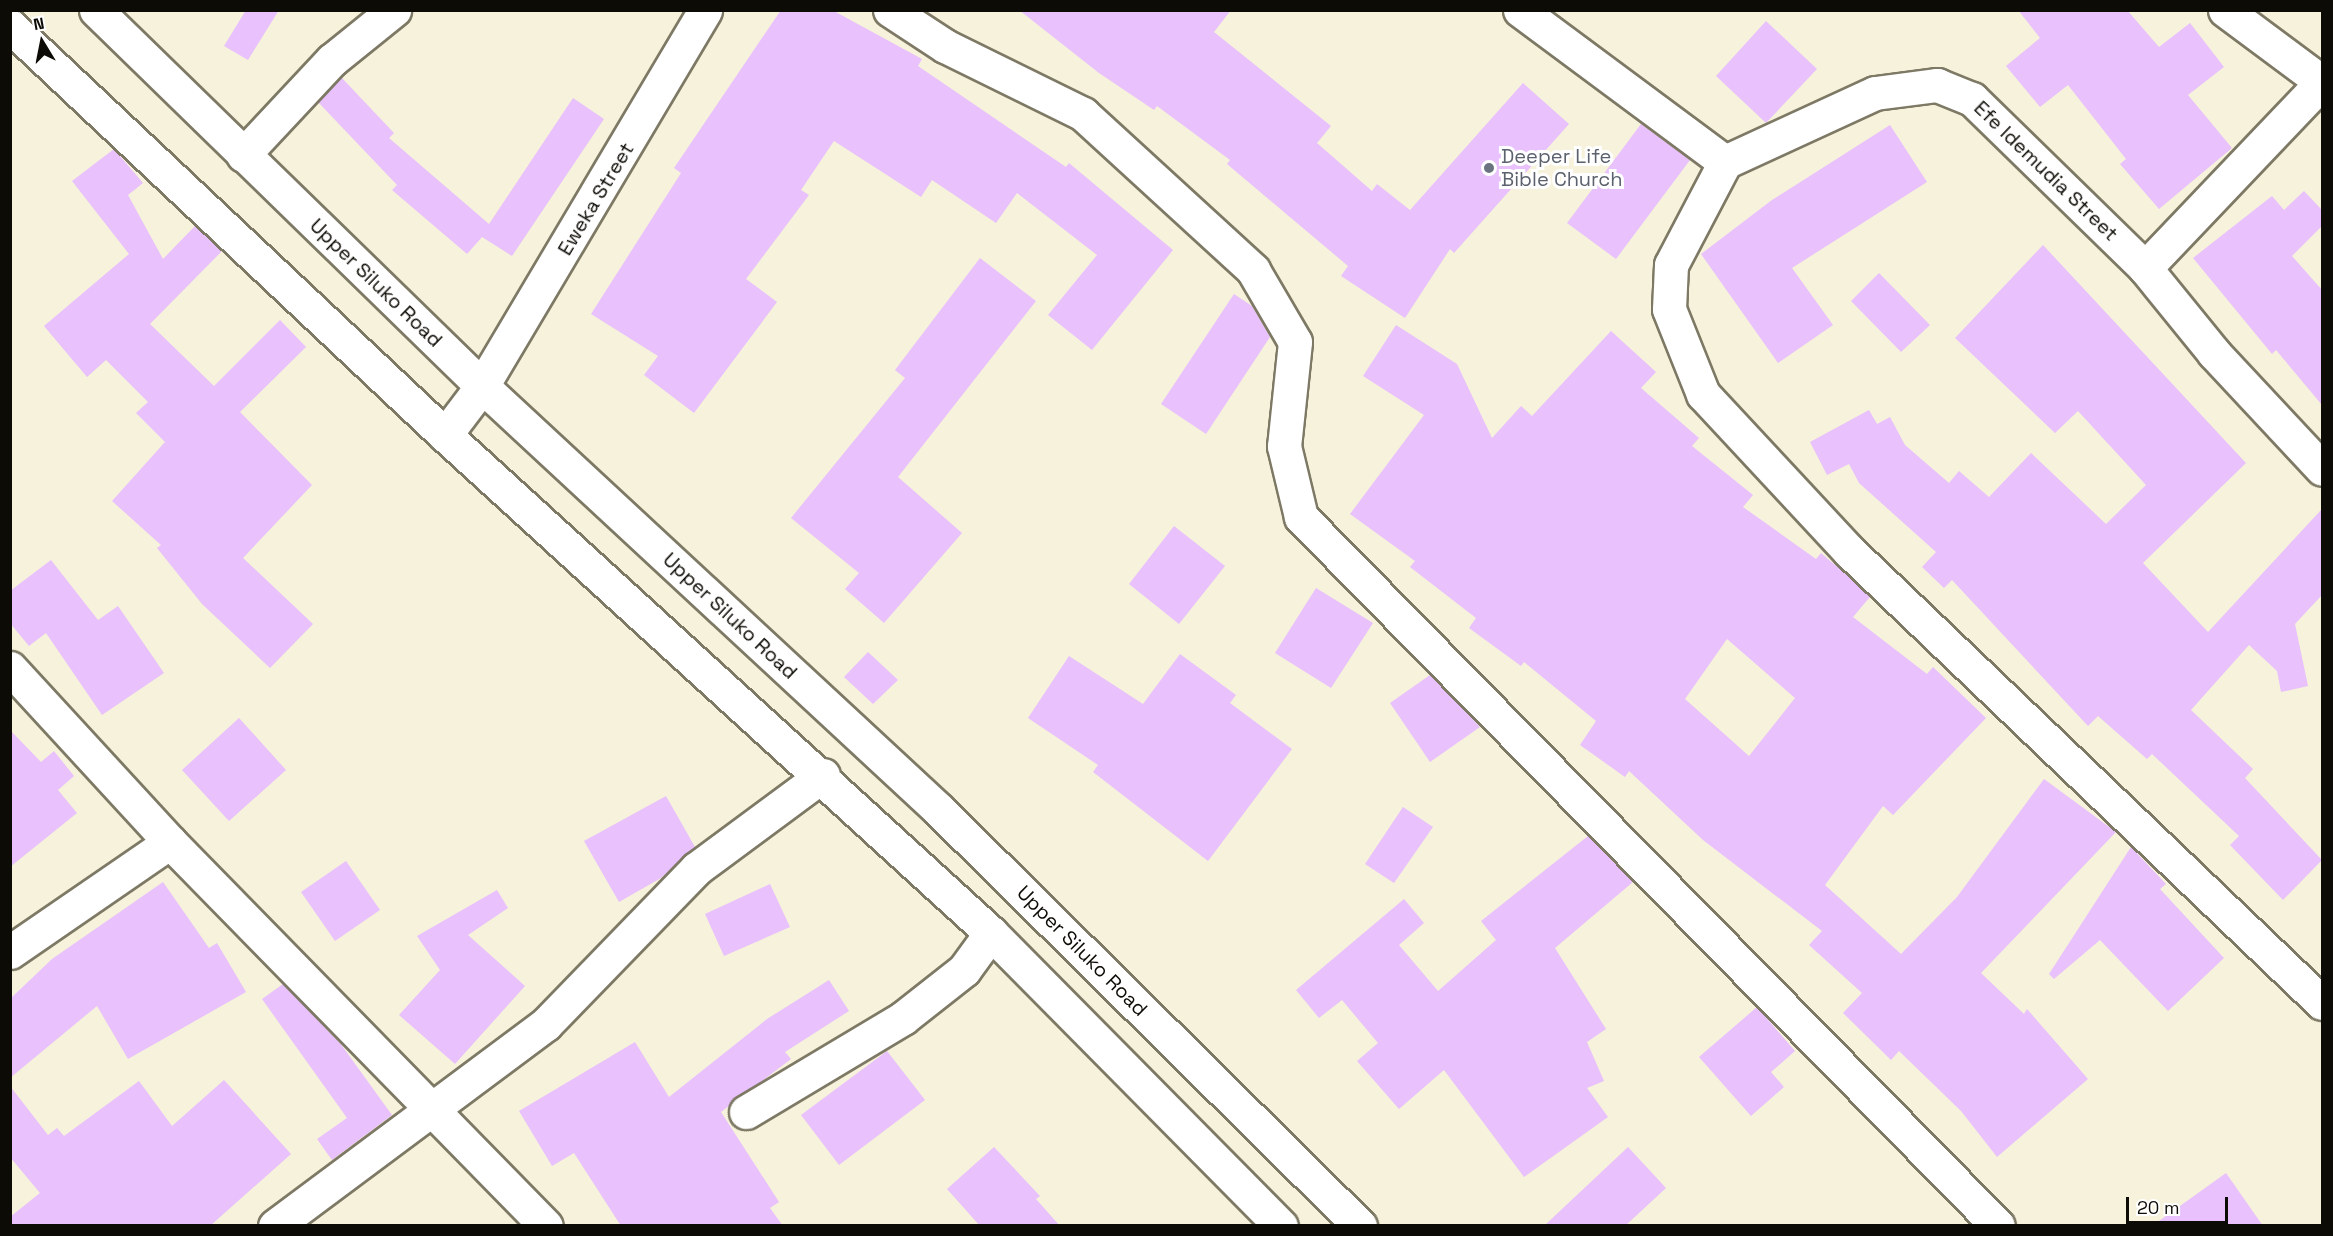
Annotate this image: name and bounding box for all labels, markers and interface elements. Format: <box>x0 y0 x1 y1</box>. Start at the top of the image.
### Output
north arrow <box>12 12 72 72</box>
text: N <box>32 13 46 35</box>
street label: Efe Idemudia Street <box>1969 96 2123 246</box>
street label: Eweka Street <box>553 138 639 260</box>
place label: Deeper Life Bible Church <box>1501 144 1622 191</box>
marker: Deeper Life Bible Church <box>1482 161 1496 175</box>
street label: Upper Siluko Road <box>305 214 447 352</box>
street label: Upper Siluko Road <box>658 548 802 684</box>
street label: Upper Siluko Road <box>1012 881 1152 1021</box>
scale bar <box>2129 1185 2231 1223</box>
text: 20 m <box>2137 1196 2180 1219</box>

